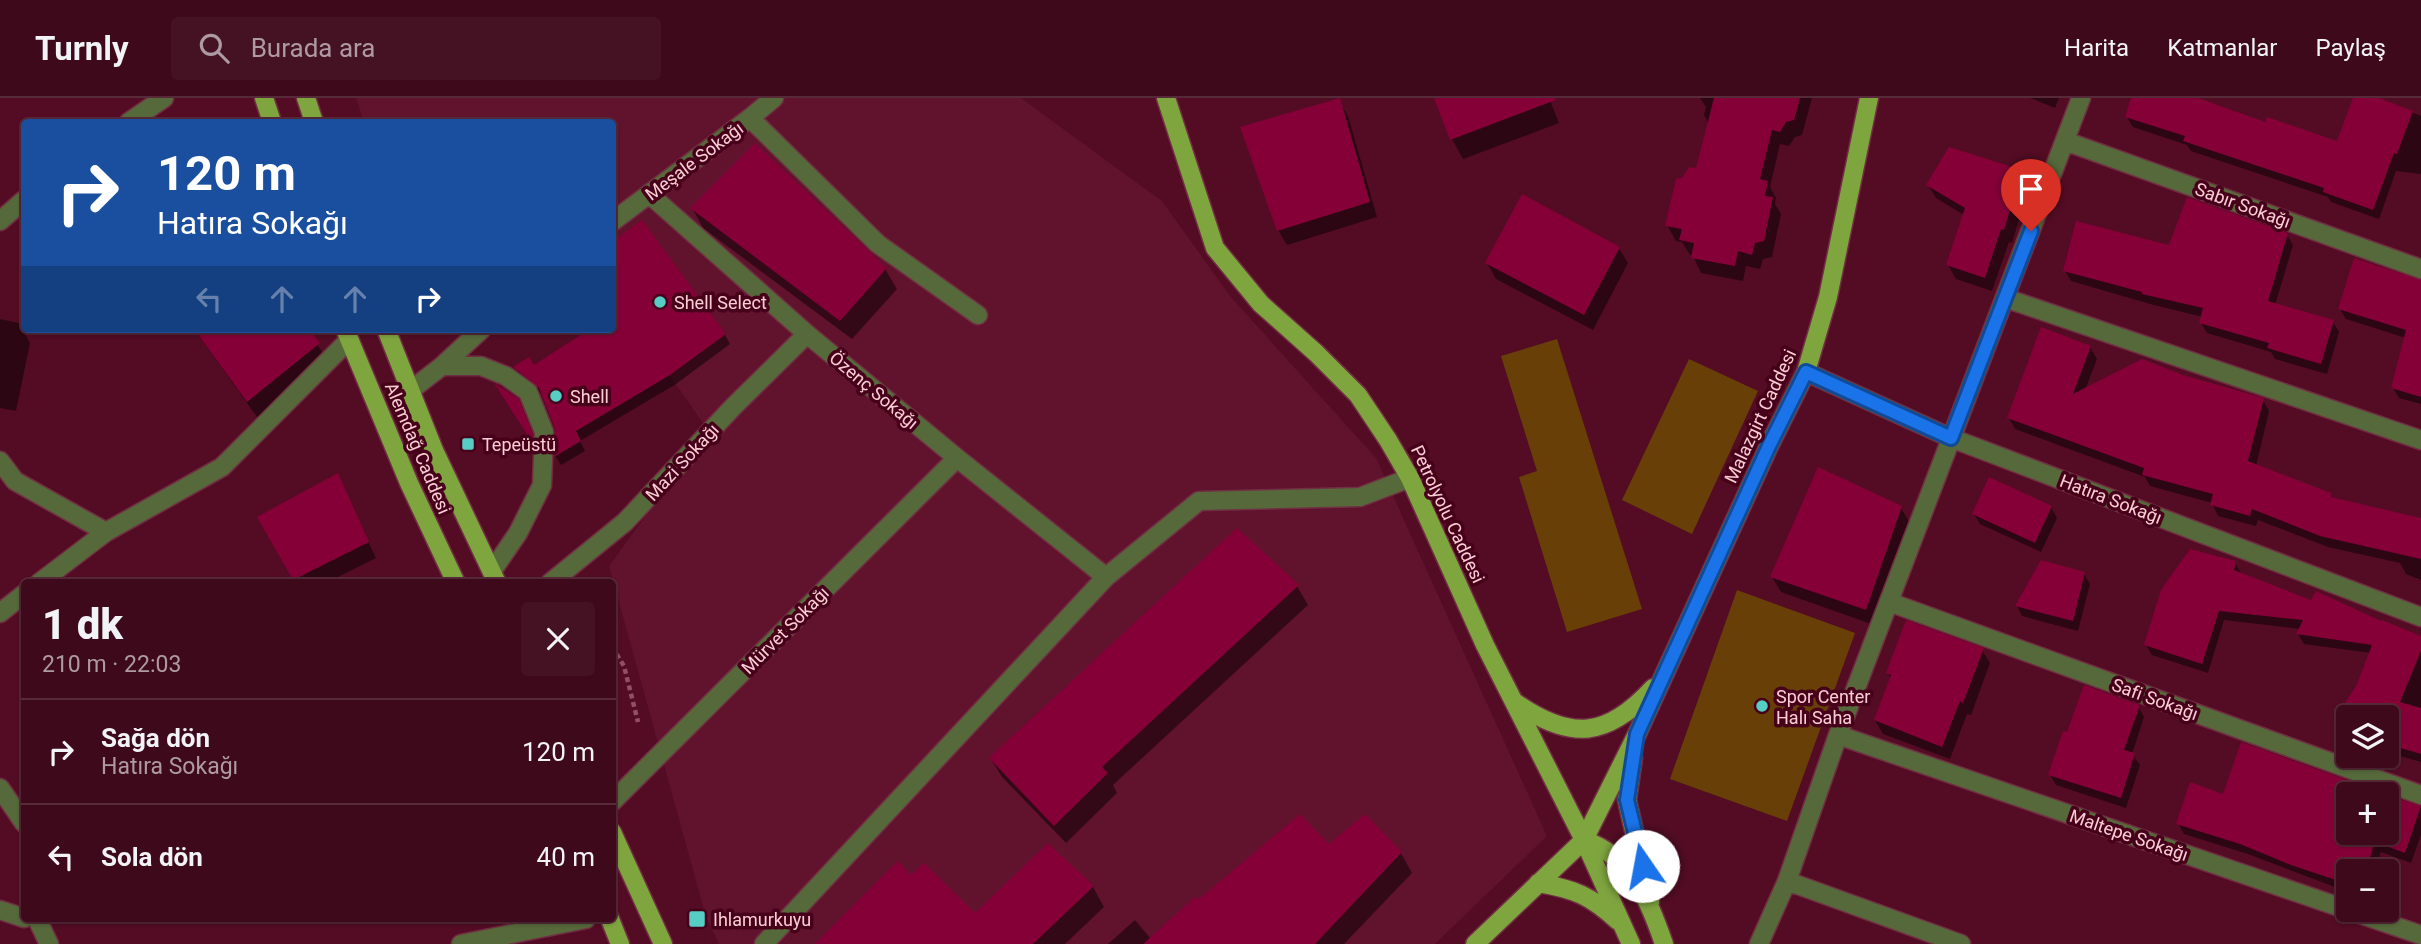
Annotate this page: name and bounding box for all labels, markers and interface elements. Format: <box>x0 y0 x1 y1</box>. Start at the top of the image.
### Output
search box <box>171 17 661 80</box>
text: Turnly <box>35 29 129 68</box>
icon: search <box>195 29 233 67</box>
text: Burada ara <box>251 33 375 63</box>
text: Harita <box>2064 34 2129 62</box>
text: Katmanlar <box>2167 34 2277 62</box>
text: Paylaş <box>2315 34 2386 62</box>
street label: Meşale Sokağı <box>641 117 747 205</box>
text: 120 m <box>157 145 296 202</box>
icon: right <box>42 147 133 238</box>
pin <box>2001 159 2061 231</box>
icon: arrive <box>2012 170 2050 208</box>
street label: Sabır Sokağı <box>2192 178 2294 232</box>
text: Hatıra Sokağı <box>157 204 348 242</box>
icon: left <box>190 280 228 318</box>
icon: ahead <box>263 280 301 318</box>
icon: ahead <box>336 280 374 318</box>
icon: right <box>409 280 447 318</box>
place label: Shell Select <box>674 292 767 313</box>
marker: Shell Select <box>652 294 668 310</box>
street label: Malazgirt Caddesi <box>1720 346 1800 486</box>
street label: Özenç Sokağı <box>826 347 922 433</box>
street label: Alemdağ Caddesi <box>381 379 455 517</box>
place label: Shell <box>570 386 609 407</box>
marker: Shell <box>548 388 564 404</box>
street label: Mazi Sokağı <box>641 419 723 505</box>
place label: Tepeüstü <box>482 434 556 455</box>
marker: Tepeüstü <box>460 436 476 452</box>
street label: Petrolyolu Caddesi <box>1407 442 1489 586</box>
street label: Hatıra Sokağı <box>2057 470 2165 528</box>
street label: Mürvet Sokağı <box>737 582 833 678</box>
text: 1 dk <box>42 600 123 649</box>
button: close <box>521 602 595 676</box>
text: 210 m · 22:03 <box>42 651 181 678</box>
street label: Safi Sokağı <box>2109 674 2201 724</box>
place label: Spor Center Halı Saha <box>1776 686 1870 728</box>
marker: Spor Center Halı Saha <box>1754 698 1770 714</box>
map controls <box>2336 705 2399 922</box>
button: layers <box>2336 705 2399 768</box>
text: Sağa dön <box>101 723 210 753</box>
icon: right <box>42 733 80 771</box>
text: 120 m <box>522 737 595 767</box>
text: Hatıra Sokağı <box>101 753 238 780</box>
button: + <box>2336 782 2399 845</box>
street label: Maltepe Sokağı <box>2067 805 2191 865</box>
position arrow <box>1606 829 1680 903</box>
icon: left <box>42 838 80 876</box>
text: Sola dön <box>101 842 203 872</box>
text: 40 m <box>537 842 595 872</box>
button: − <box>2336 859 2399 922</box>
marker: Ihlamurkuyu <box>687 909 707 929</box>
place label: Ihlamurkuyu <box>713 909 811 930</box>

